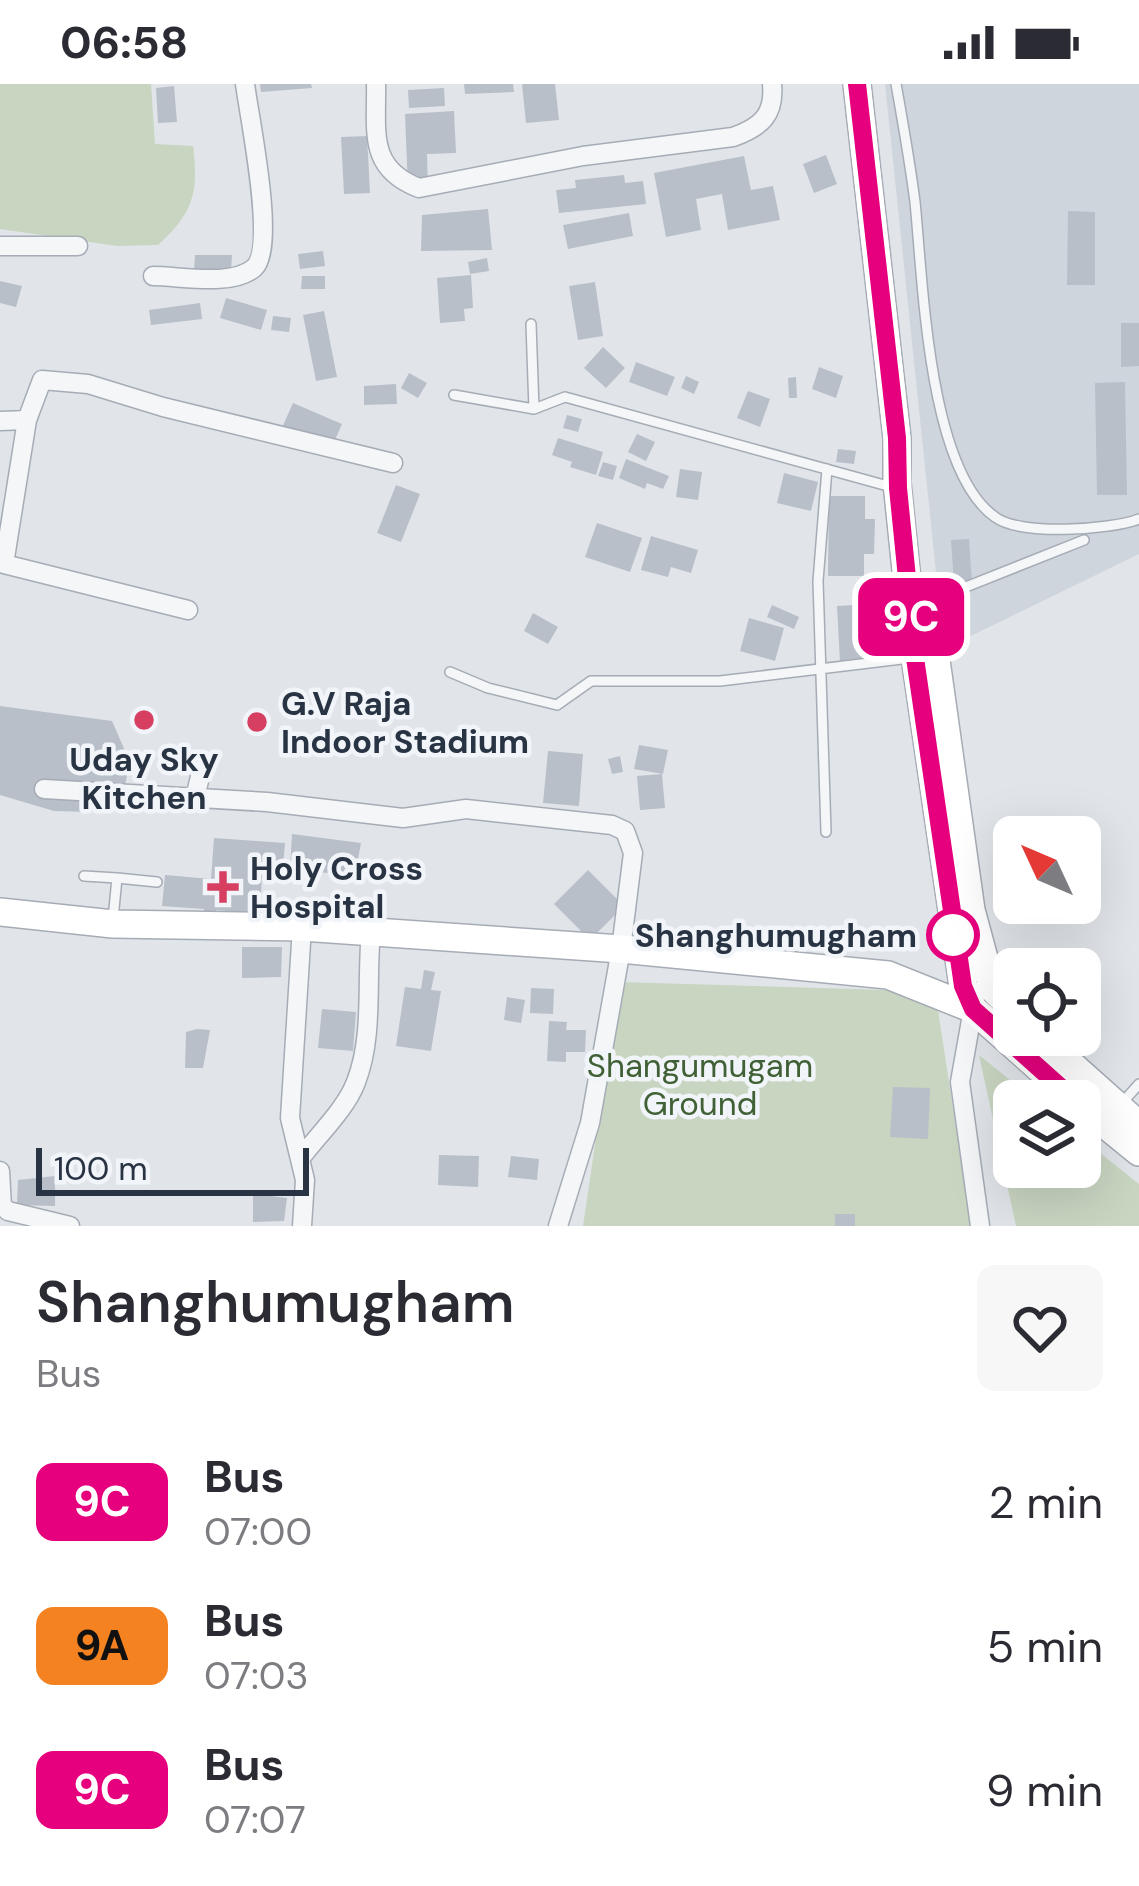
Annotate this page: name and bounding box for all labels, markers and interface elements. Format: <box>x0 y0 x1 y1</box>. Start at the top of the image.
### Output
text: 06:58 <box>60 13 188 72</box>
line badge: 9C <box>857 578 965 656</box>
text: 9C <box>882 589 940 644</box>
place label: G.V Raja Indoor Stadium <box>281 682 529 763</box>
marker: Uday Sky Kitchen <box>131 707 157 733</box>
marker: G.V Raja Indoor Stadium <box>244 709 270 735</box>
place label: Uday Sky Kitchen <box>69 738 219 819</box>
north arrow <box>993 816 1101 924</box>
map controls <box>993 816 1101 1188</box>
place label: Holy Cross Hospital <box>250 847 423 928</box>
marker: Holy Cross Hospital <box>207 871 239 903</box>
marker: Shanghumugham <box>928 910 978 960</box>
place label: Shanghumugham <box>635 914 917 957</box>
button: locate <box>993 948 1101 1056</box>
park label: Shangumugam Ground <box>587 1044 813 1125</box>
button: layers <box>993 1080 1101 1188</box>
scale bar <box>36 1142 309 1195</box>
text: 100 m <box>54 1147 148 1190</box>
text: Shanghumugham <box>36 1265 514 1340</box>
button: heart <box>977 1265 1103 1391</box>
text: Bus <box>36 1348 101 1399</box>
text: Bus <box>204 1447 284 1506</box>
text: 2 min <box>988 1473 1103 1532</box>
text: 9C <box>73 1474 131 1529</box>
text: 07:00 <box>204 1506 312 1557</box>
text: Bus <box>204 1591 284 1650</box>
text: 5 min <box>987 1617 1103 1676</box>
text: 9A <box>75 1618 129 1673</box>
text: 07:03 <box>204 1650 309 1701</box>
text: Bus <box>204 1735 284 1794</box>
text: 9 min <box>986 1761 1103 1820</box>
text: 9C <box>73 1762 131 1817</box>
text: 07:07 <box>204 1794 306 1845</box>

